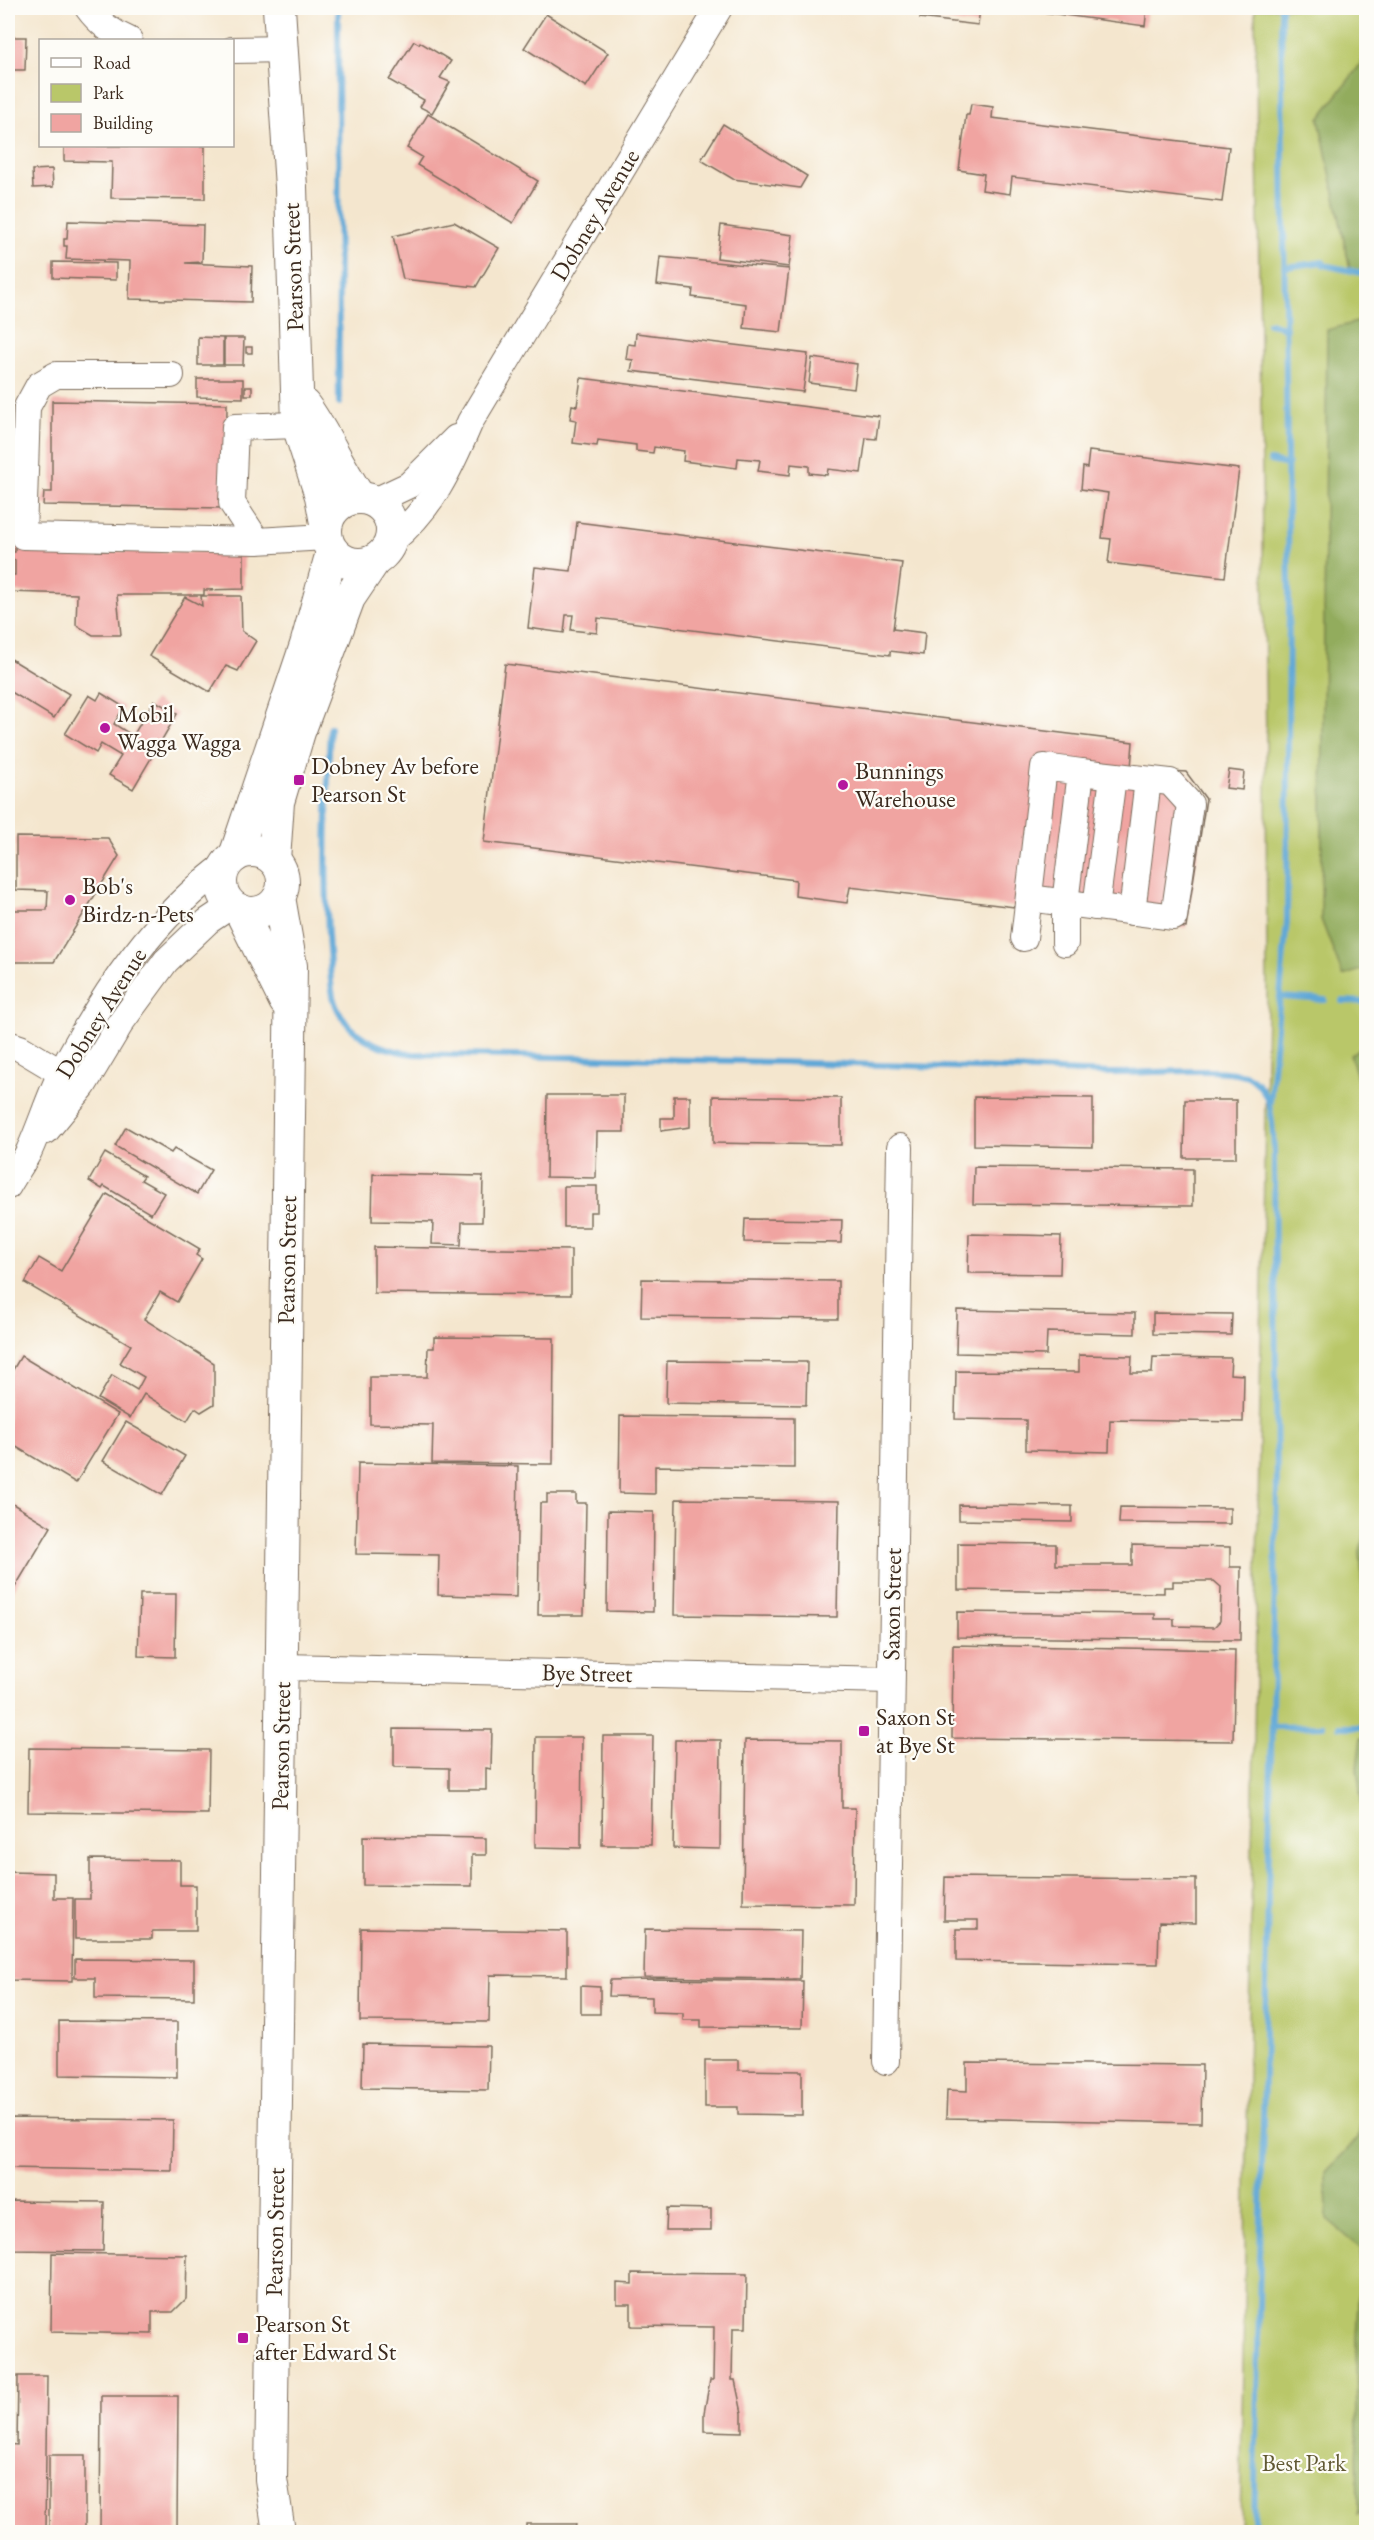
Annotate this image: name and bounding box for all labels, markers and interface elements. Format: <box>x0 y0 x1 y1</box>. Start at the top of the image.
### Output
legend <box>39 39 234 147</box>
text: Road <box>93 51 132 74</box>
text: Park <box>93 81 124 104</box>
text: Building <box>93 111 153 134</box>
street label: Dobney Avenue <box>543 143 646 286</box>
street label: Pearson Street <box>275 202 310 332</box>
place label: Mobil Wagga Wagga <box>117 698 241 757</box>
marker: Mobil Wagga Wagga <box>98 721 112 735</box>
place label: Dobney Av before Pearson St <box>311 750 479 809</box>
place label: Bunnings Warehouse <box>855 755 956 814</box>
marker: Dobney Av before Pearson St <box>292 773 306 787</box>
marker: Bunnings Warehouse <box>836 778 850 792</box>
place label: Bob's Birdz-n-Pets <box>82 870 194 929</box>
marker: Bob's Birdz-n-Pets <box>63 893 77 907</box>
street label: Dobney Avenue <box>48 942 153 1084</box>
street label: Pearson Street <box>270 1195 303 1325</box>
street label: Saxon Street <box>875 1547 908 1661</box>
street label: Bye Street <box>541 1656 633 1689</box>
street label: Pearson Street <box>264 1681 297 1811</box>
place label: Saxon St at Bye St <box>876 1701 955 1760</box>
marker: Saxon St at Bye St <box>857 1724 871 1738</box>
street label: Pearson Street <box>258 2167 291 2297</box>
place label: Pearson St after Edward St <box>255 2308 397 2367</box>
marker: Pearson St after Edward St <box>236 2331 250 2345</box>
park label: Best Park <box>1262 2447 1347 2478</box>

